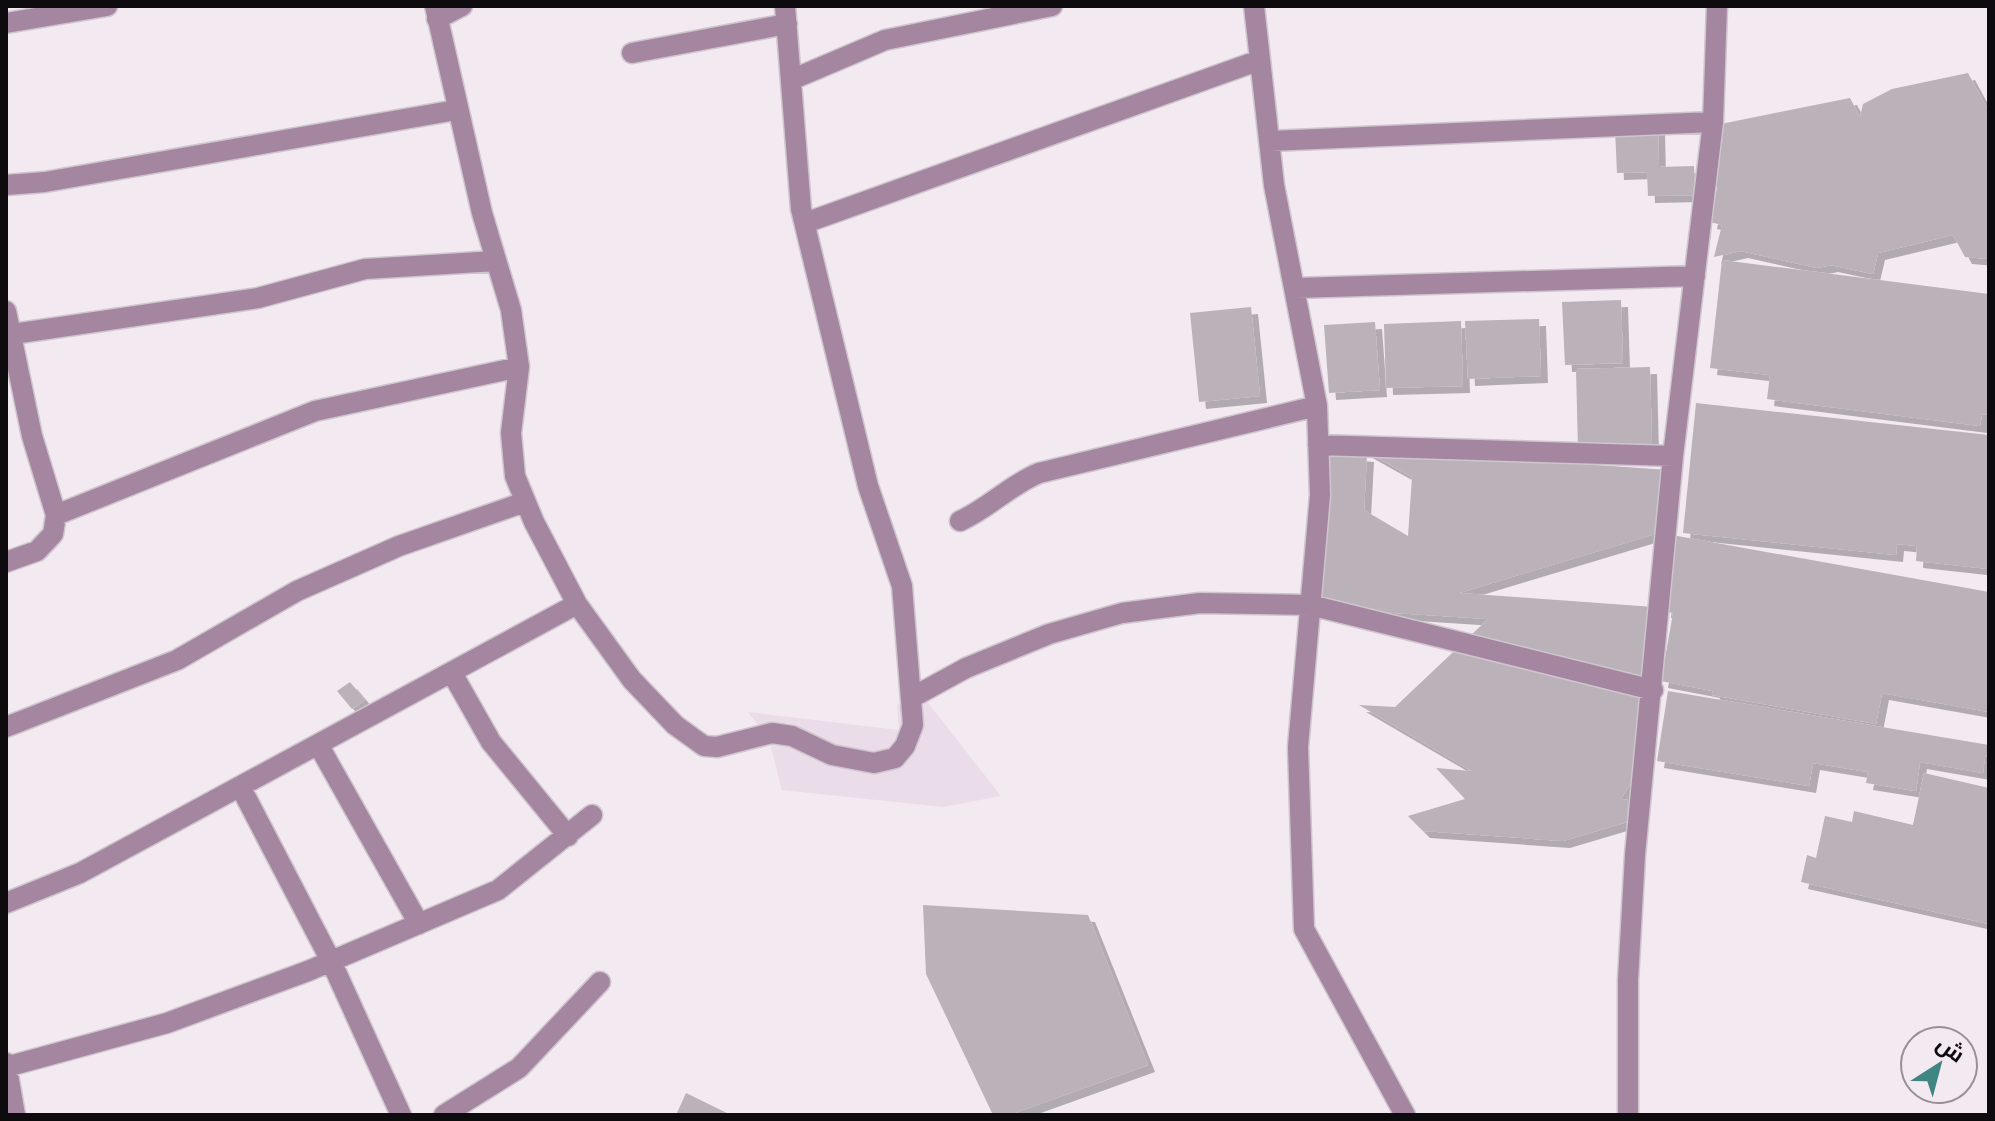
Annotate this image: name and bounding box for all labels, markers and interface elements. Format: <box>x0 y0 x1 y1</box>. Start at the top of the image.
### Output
north arrow <box>1899 1025 1979 1105</box>
text: ش <box>1931 1030 1970 1068</box>

